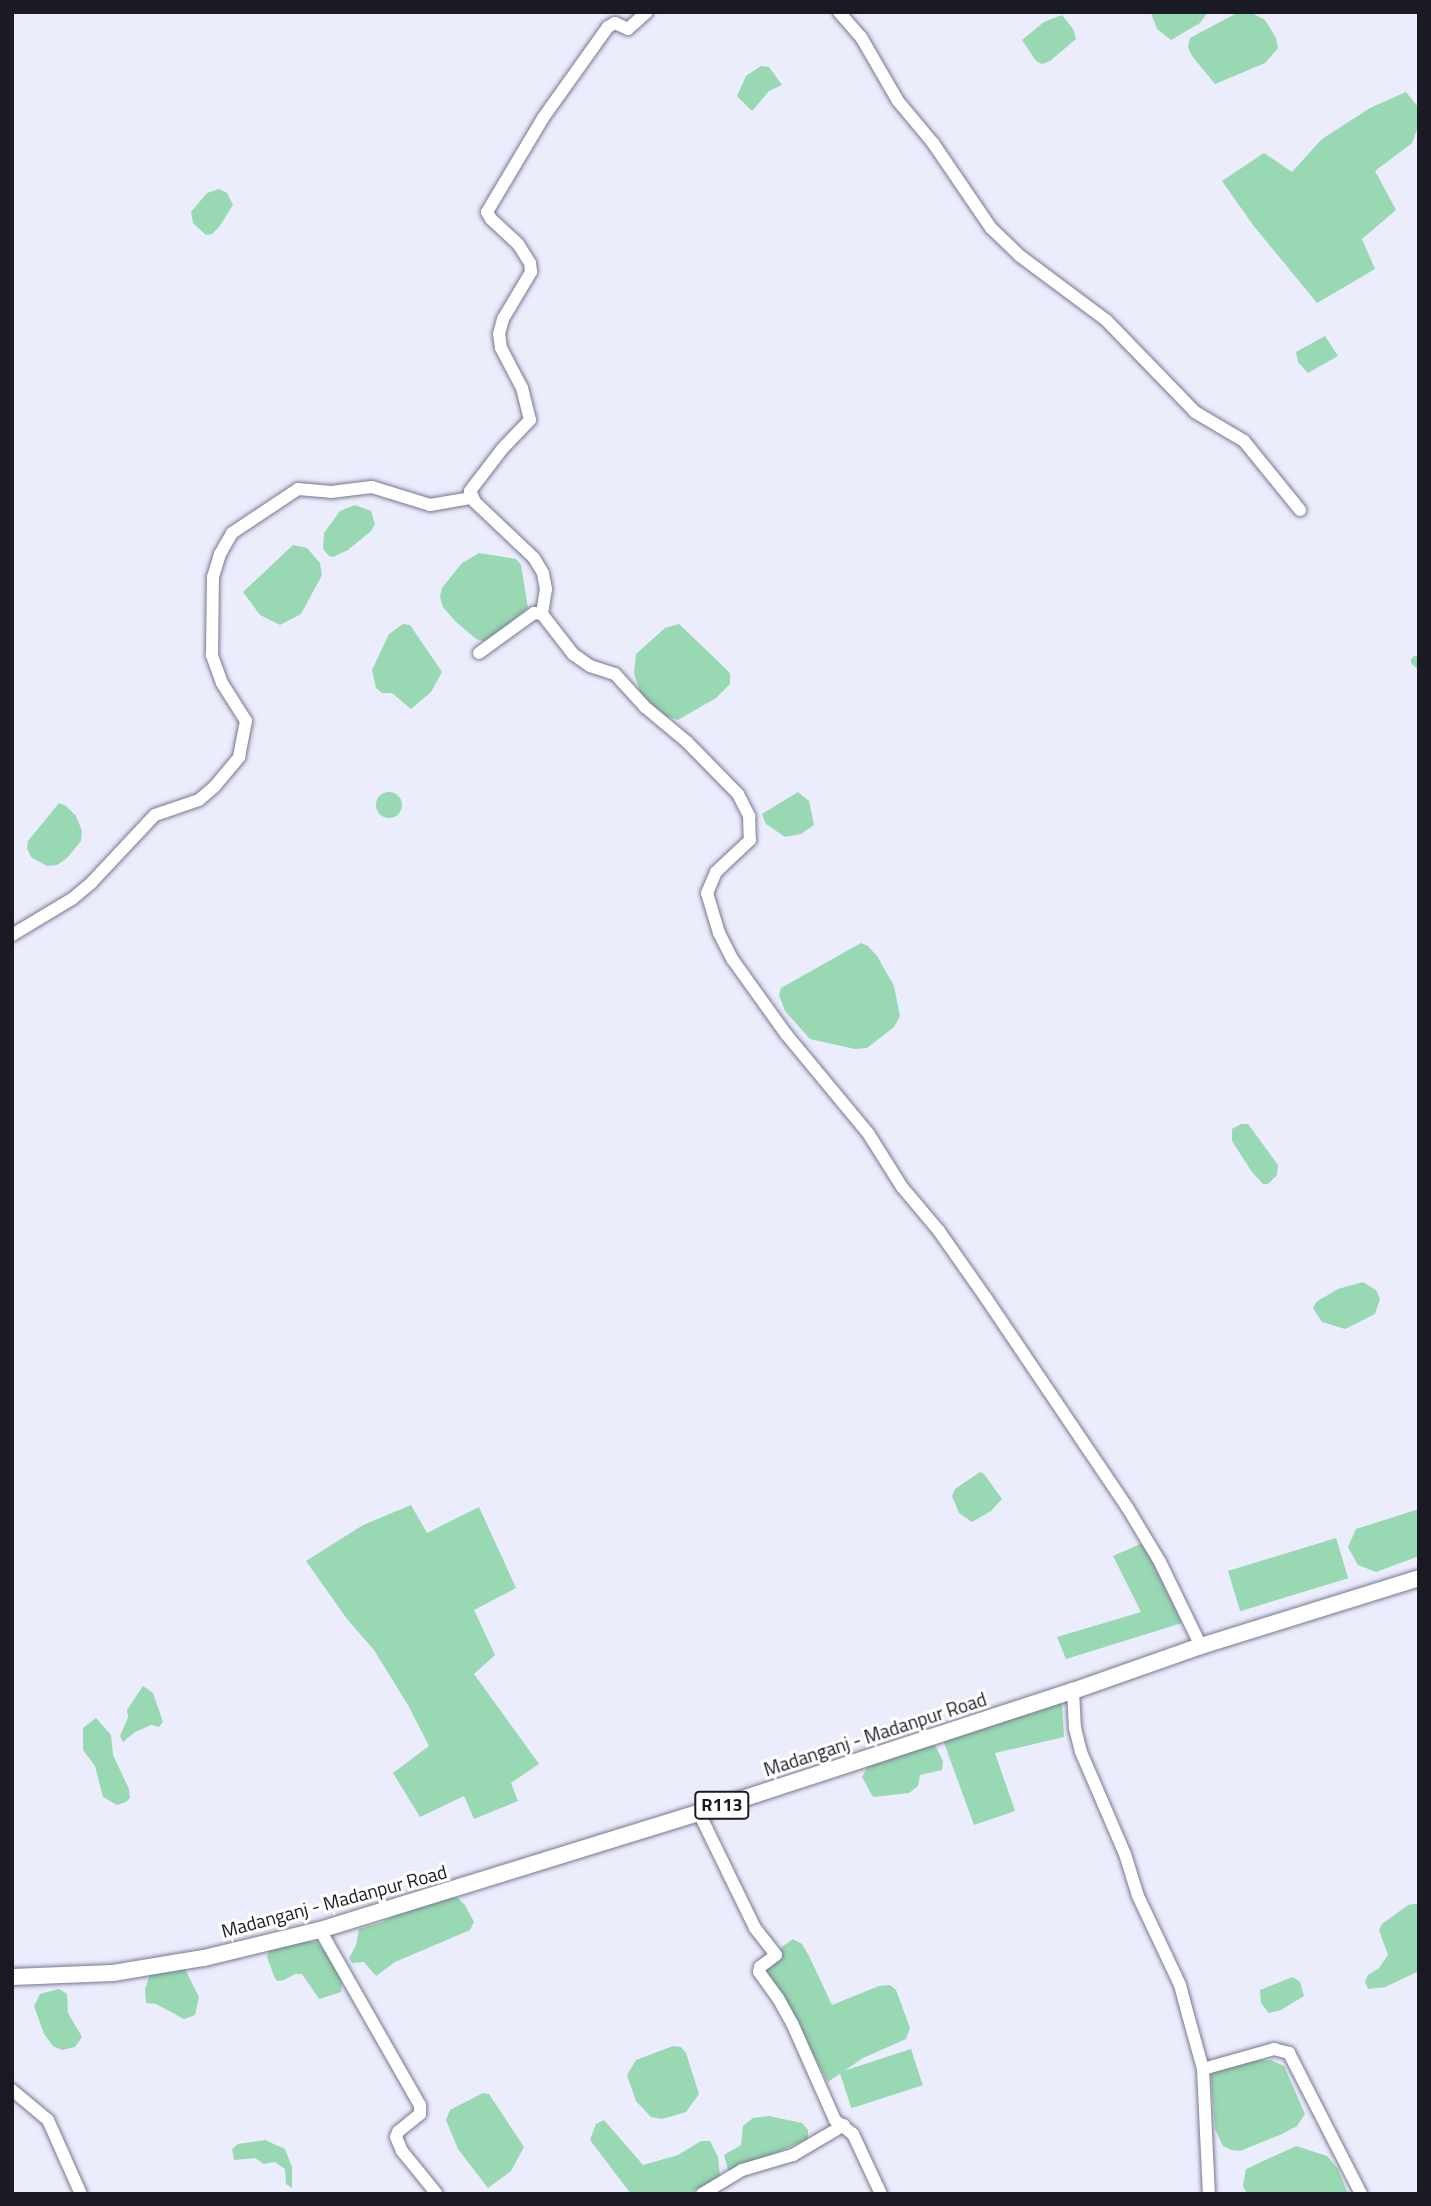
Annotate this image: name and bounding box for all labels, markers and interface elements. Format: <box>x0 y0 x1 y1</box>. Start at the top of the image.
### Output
street label: Madanganj - Madanpur Road <box>761 1687 989 1781</box>
road number: R113 <box>694 1790 750 1819</box>
street label: Madanganj - Madanpur Road <box>219 1860 449 1942</box>

